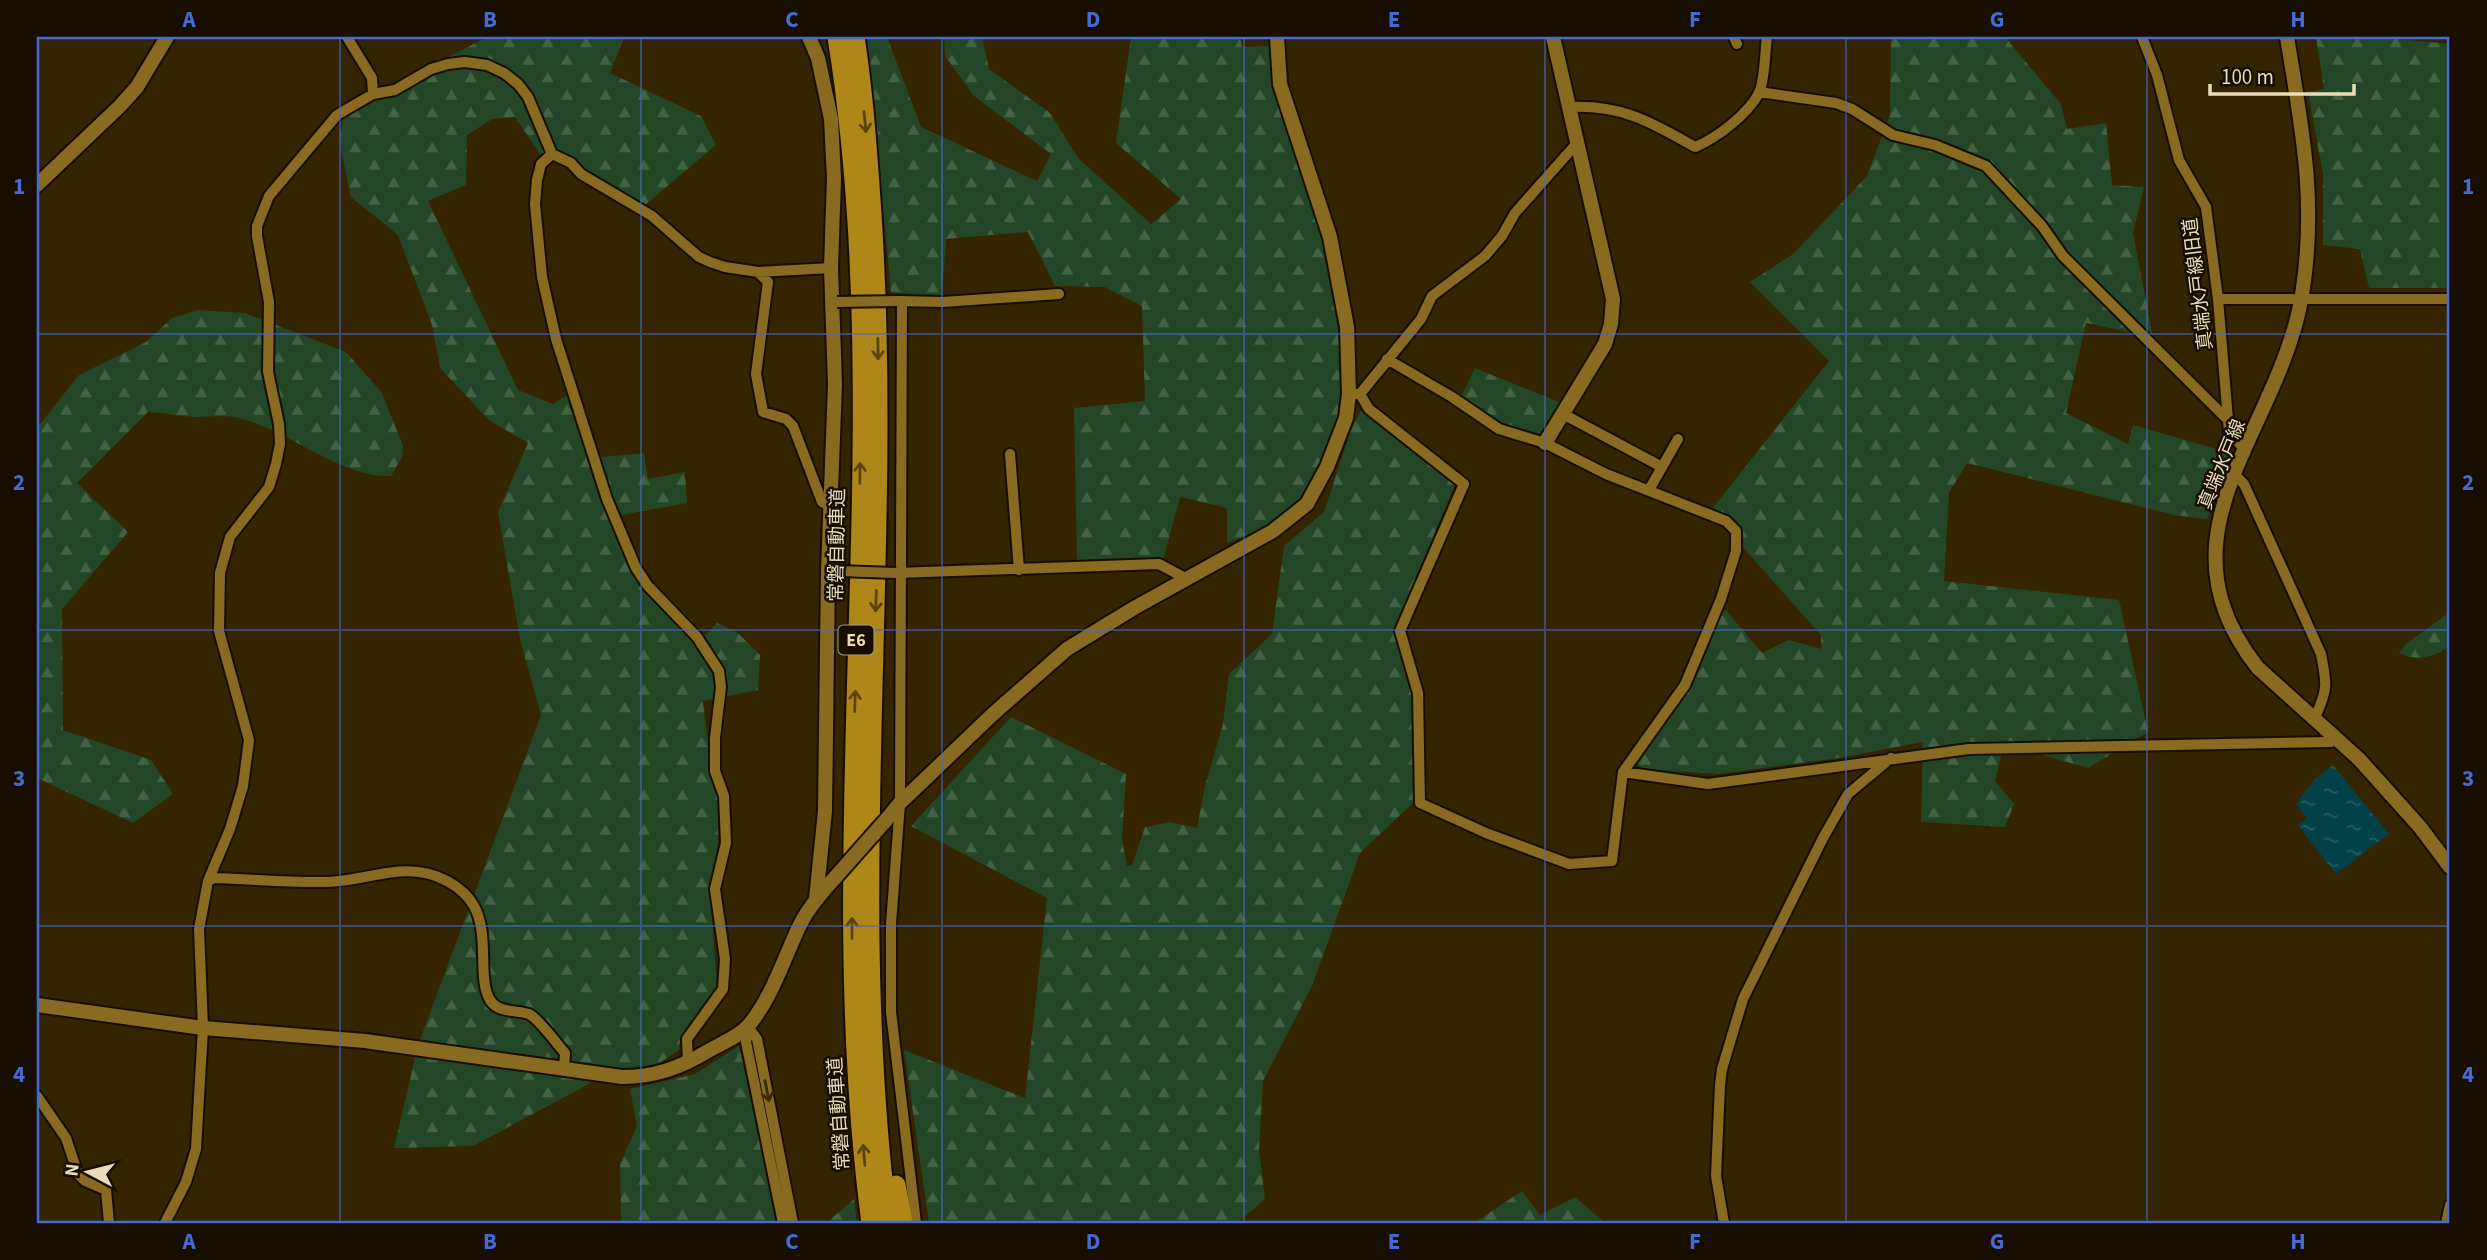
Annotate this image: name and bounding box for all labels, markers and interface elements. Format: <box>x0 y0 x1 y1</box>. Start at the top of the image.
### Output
text: A <box>181 3 196 36</box>
text: B <box>483 3 497 36</box>
text: C <box>785 3 799 36</box>
text: D <box>1086 3 1100 36</box>
text: E <box>1388 3 1400 36</box>
text: F <box>1689 3 1701 36</box>
text: G <box>1990 3 2004 36</box>
text: H <box>2290 3 2306 36</box>
scale bar <box>2210 52 2354 96</box>
text: 100 m <box>2221 62 2274 92</box>
one-way arrow <box>858 110 871 133</box>
text: 1 <box>13 170 25 203</box>
text: 1 <box>2462 170 2474 203</box>
street label: 真端水戸線旧道 <box>2177 216 2220 351</box>
one-way arrow <box>871 337 885 360</box>
street label: 真端水戸線 <box>2192 415 2253 514</box>
one-way arrow <box>854 462 867 485</box>
text: 2 <box>13 466 25 499</box>
text: 2 <box>2462 466 2474 499</box>
street label: 常磐自動車道 <box>823 488 852 602</box>
one-way arrow <box>869 589 882 612</box>
road number: E6 <box>838 626 874 654</box>
one-way arrow <box>848 690 861 713</box>
text: 3 <box>13 762 25 795</box>
text: 3 <box>2462 762 2474 795</box>
one-way arrow <box>845 917 859 940</box>
street label: 常磐自動車道 <box>822 1056 857 1172</box>
text: 4 <box>13 1058 25 1091</box>
text: 4 <box>2462 1058 2474 1091</box>
one-way arrow <box>760 1079 774 1102</box>
north arrow <box>52 1138 122 1208</box>
one-way arrow <box>857 1145 870 1167</box>
text: N <box>58 1162 87 1178</box>
text: A <box>181 1225 196 1258</box>
text: B <box>483 1225 497 1258</box>
text: C <box>785 1225 799 1258</box>
text: D <box>1086 1225 1100 1258</box>
text: E <box>1388 1225 1400 1258</box>
text: F <box>1689 1225 1701 1258</box>
text: G <box>1990 1225 2004 1258</box>
text: H <box>2290 1225 2306 1258</box>

